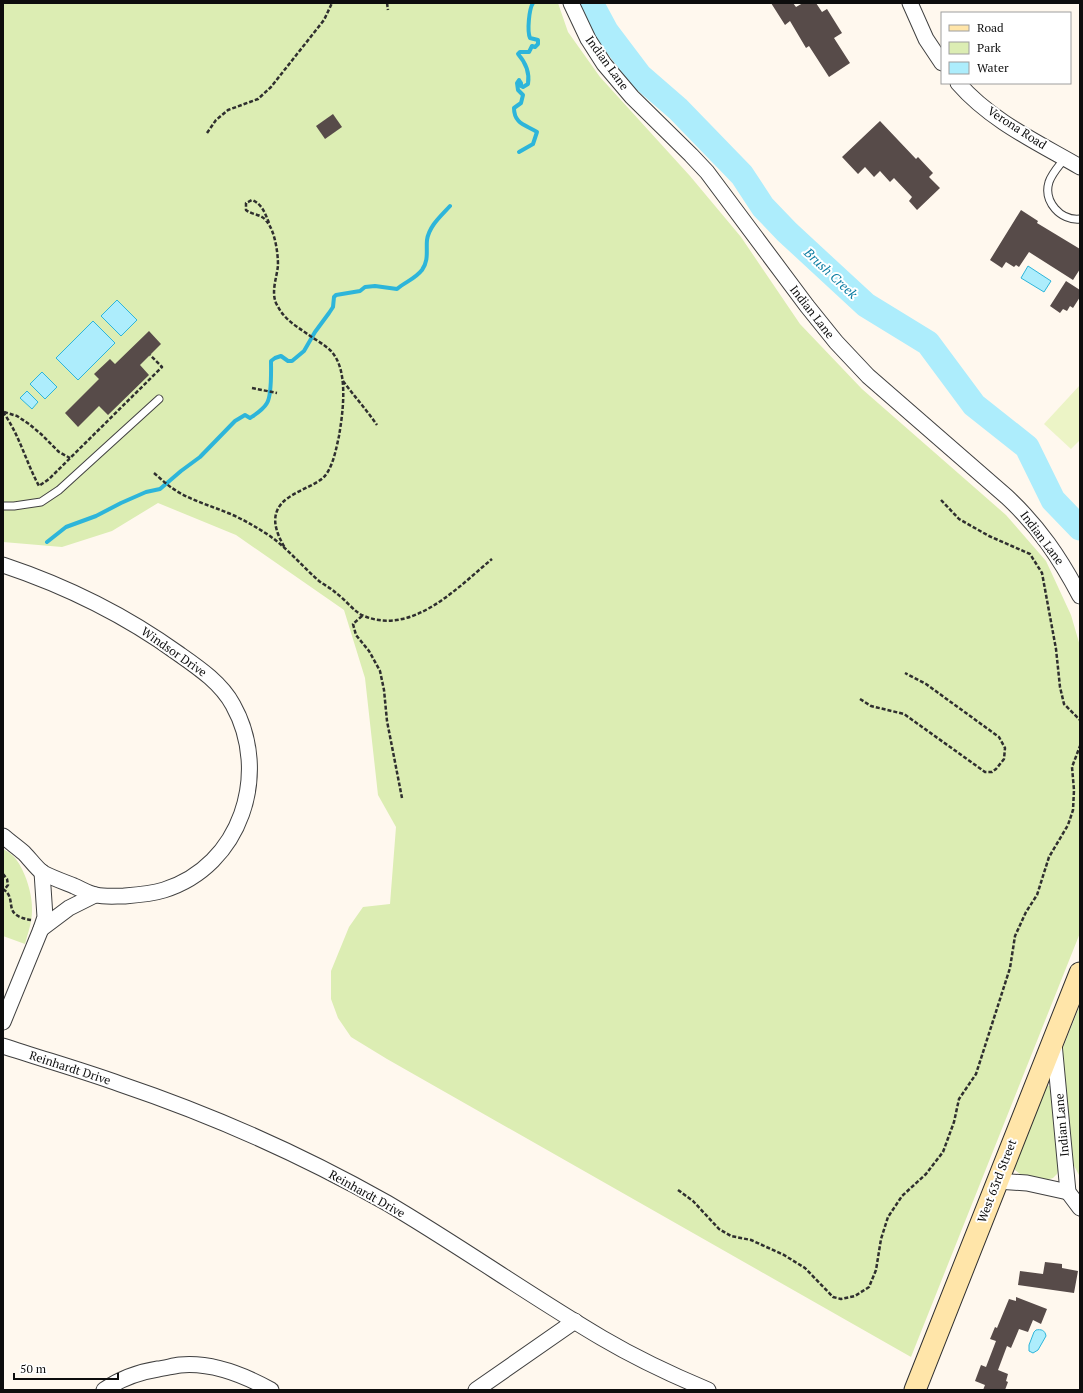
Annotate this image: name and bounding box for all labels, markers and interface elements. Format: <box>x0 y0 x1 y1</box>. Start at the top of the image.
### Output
legend <box>941 12 1071 84</box>
text: Road <box>977 20 1004 35</box>
street label: Indian Lane <box>583 33 632 93</box>
text: Park <box>977 40 1002 55</box>
text: Water <box>977 60 1009 75</box>
street label: Verona Road <box>985 103 1050 152</box>
water label: Brush Creek <box>800 243 862 303</box>
street label: Indian Lane <box>787 282 838 341</box>
street label: Indian Lane <box>1017 508 1068 568</box>
street label: Windsor Drive <box>139 623 210 680</box>
street label: Reinhardt Drive <box>28 1047 113 1088</box>
street label: Indian Lane <box>1051 1093 1072 1157</box>
street label: West 63rd Street <box>974 1137 1020 1225</box>
street label: Reinhardt Drive <box>327 1167 408 1221</box>
scale bar <box>14 1355 118 1381</box>
text: 50 m <box>20 1361 47 1376</box>

